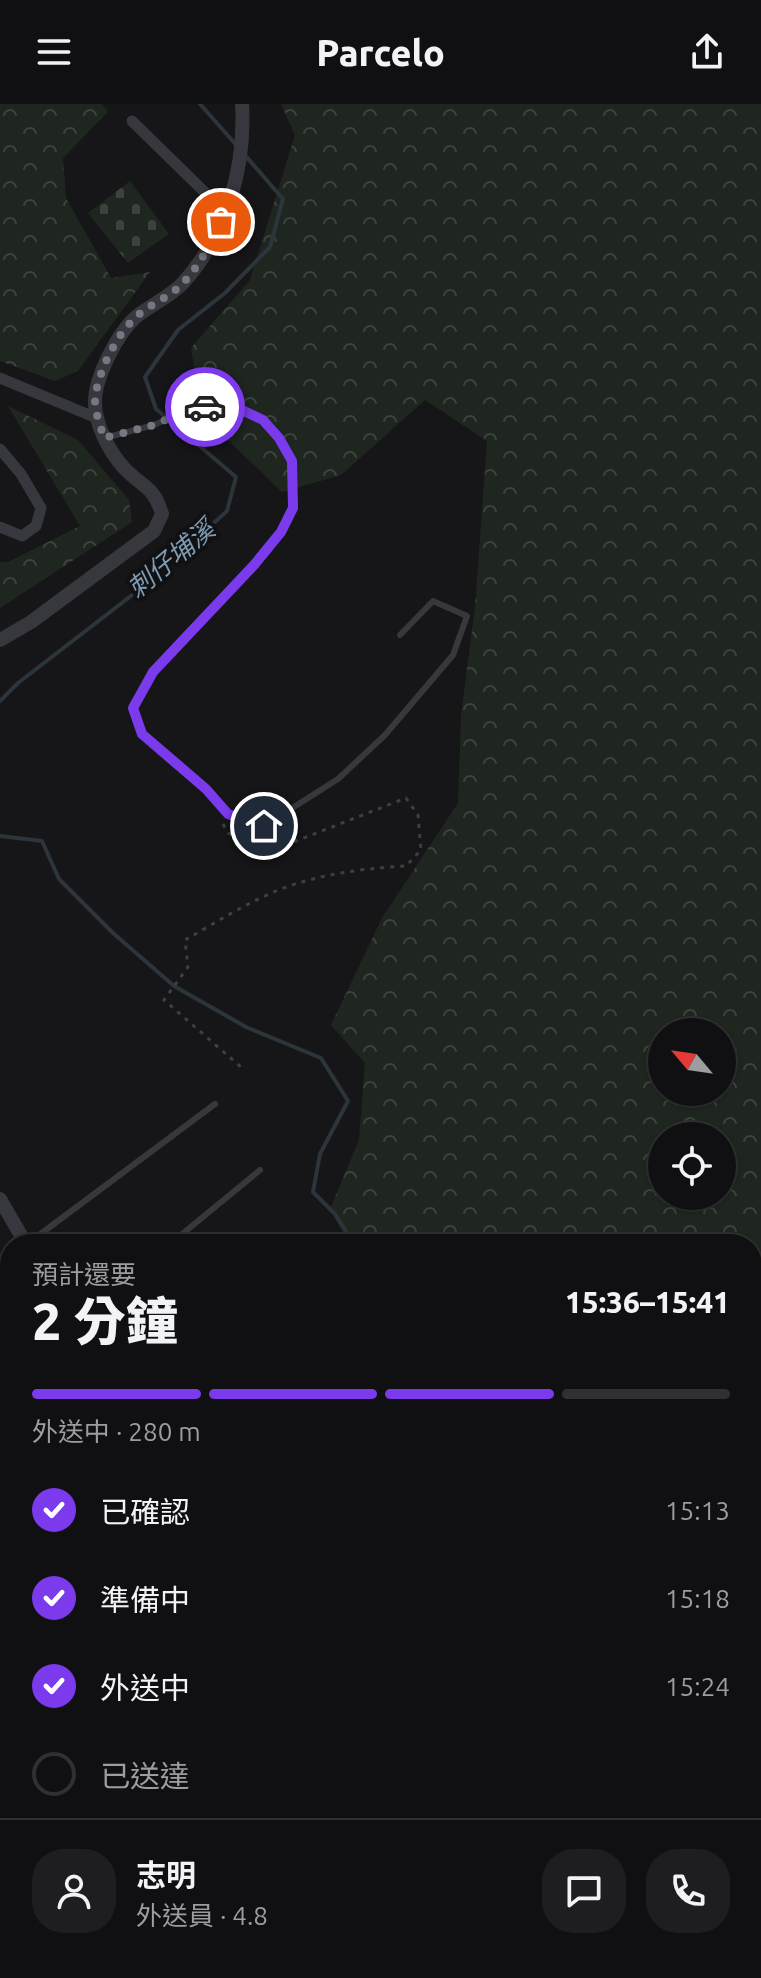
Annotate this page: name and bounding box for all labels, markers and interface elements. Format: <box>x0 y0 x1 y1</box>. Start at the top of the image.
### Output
icon: menu <box>32 30 76 74</box>
icon: share <box>685 30 729 74</box>
text: Parcelo <box>316 32 445 73</box>
pin <box>187 188 255 256</box>
icon: bag <box>199 200 243 244</box>
courier <box>165 367 245 447</box>
icon: car <box>183 385 227 429</box>
water label: 刺仔埔溪 <box>122 512 223 603</box>
pin <box>230 792 298 860</box>
icon: home <box>242 804 286 848</box>
north arrow <box>648 1018 736 1106</box>
map controls <box>648 1018 736 1210</box>
button: locate <box>648 1122 736 1210</box>
text: 預計還要 <box>32 1260 136 1289</box>
text: 15:36–15:41 <box>565 1285 730 1319</box>
text: 2 分鐘 <box>32 1292 178 1350</box>
text: 外送中 · 280 m <box>32 1417 201 1446</box>
icon: check <box>32 1488 76 1532</box>
text: 已確認 <box>100 1495 190 1529</box>
text: 15:13 <box>665 1496 730 1525</box>
icon: check <box>32 1576 76 1620</box>
text: 準備中 <box>100 1583 190 1617</box>
text: 15:18 <box>665 1584 730 1613</box>
icon: check <box>32 1664 76 1708</box>
text: 外送中 <box>100 1671 190 1705</box>
text: 15:24 <box>665 1672 730 1701</box>
text: 已送達 <box>100 1759 190 1793</box>
button: person <box>32 1849 116 1933</box>
button: chat <box>542 1849 626 1933</box>
button: phone <box>646 1849 730 1933</box>
text: 志明 <box>136 1858 196 1892</box>
text: 外送員 · 4.8 <box>136 1901 268 1930</box>

